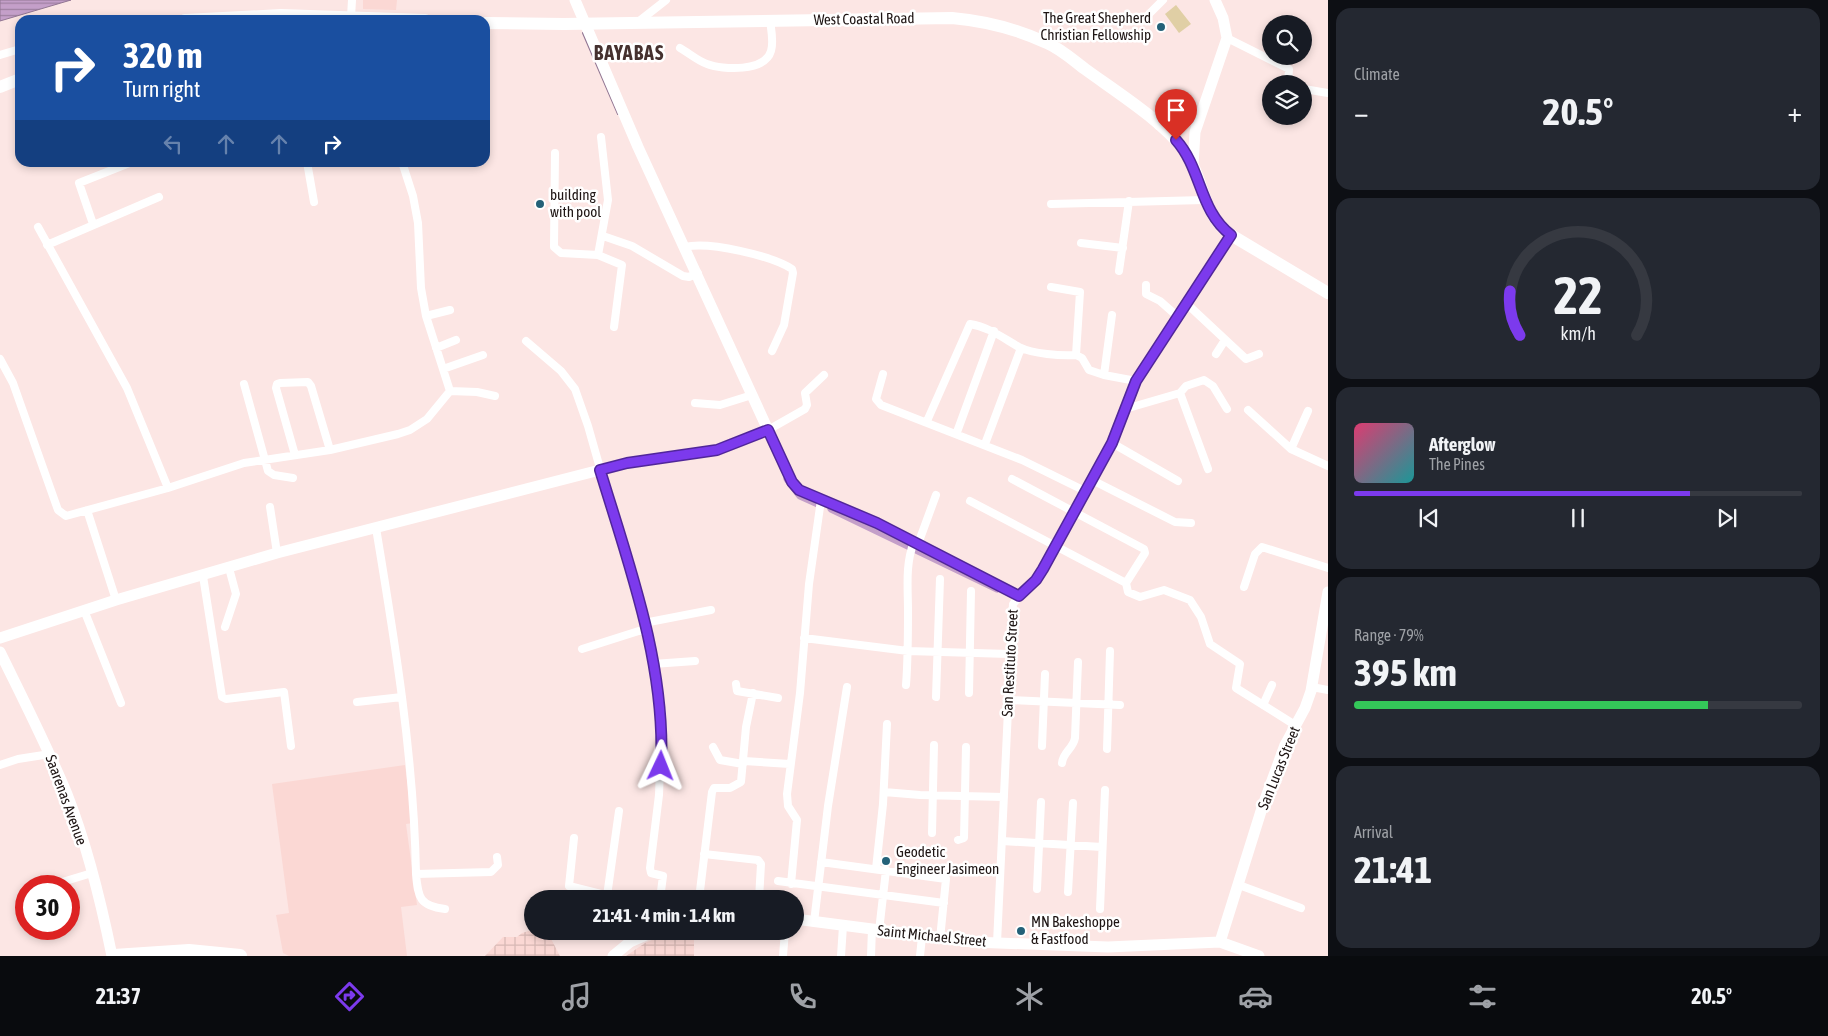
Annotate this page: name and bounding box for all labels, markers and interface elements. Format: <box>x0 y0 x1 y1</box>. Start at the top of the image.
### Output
street label: West Coastal Road <box>813 9 915 28</box>
place label: The Great Shepherd Christian Fellowship <box>1040 9 1151 43</box>
map controls <box>1262 15 1312 125</box>
button: search <box>1262 15 1312 65</box>
marker: The Great Shepherd Christian Fellowship <box>1155 21 1167 33</box>
icon: right <box>40 35 105 100</box>
text: 320 m <box>123 35 202 75</box>
district label: BAYABAS <box>594 41 664 64</box>
text: Climate <box>1354 65 1400 83</box>
button: layers <box>1262 75 1312 125</box>
text: Turn right <box>123 76 200 102</box>
pin <box>1155 89 1197 140</box>
text: 20.5° <box>1543 90 1613 133</box>
icon: arrive <box>1162 96 1190 124</box>
text: − <box>1354 96 1369 128</box>
text: + <box>1787 96 1802 128</box>
icon: left <box>159 130 187 158</box>
icon: ahead <box>212 130 240 158</box>
icon: ahead <box>265 130 293 158</box>
icon: right <box>318 130 346 158</box>
place label: building with pool <box>550 186 601 220</box>
marker: building with pool <box>534 198 546 210</box>
text: 22 <box>1554 265 1602 325</box>
text: km/h <box>1560 323 1596 344</box>
text: Afterglow <box>1429 433 1496 455</box>
text: The Pines <box>1429 455 1485 473</box>
icon: previous <box>1415 504 1443 532</box>
icon: pause <box>1564 504 1592 532</box>
icon: next <box>1713 504 1741 532</box>
street label: San Restituto Street <box>998 609 1021 717</box>
text: Range · 79% <box>1354 626 1424 644</box>
text: 395 km <box>1354 651 1457 694</box>
street label: San Lucas Street <box>1254 724 1303 812</box>
position arrow <box>634 739 686 791</box>
street label: Saarenas Avenue <box>42 752 91 847</box>
text: Arrival <box>1354 823 1393 841</box>
place label: Geodetic Engineer Jasimeon <box>896 843 999 877</box>
text: 21:41 <box>1354 848 1432 891</box>
marker: Geodetic Engineer Jasimeon <box>880 855 892 867</box>
speed limit sign: 30 <box>15 875 80 940</box>
text: 21:41 · 4 min · 1.4 km <box>593 904 735 926</box>
place label: MN Bakeshoppe & Fastfood <box>1031 913 1120 947</box>
street label: Saint Michael Street <box>877 921 987 950</box>
marker: MN Bakeshoppe & Fastfood <box>1015 925 1027 937</box>
icon: directions <box>332 979 367 1014</box>
icon: music <box>559 979 594 1014</box>
icon: phone <box>785 979 820 1014</box>
icon: climate <box>1012 979 1047 1014</box>
icon: car <box>1238 979 1273 1014</box>
icon: filters <box>1465 979 1500 1014</box>
text: 21:37 <box>96 983 141 1009</box>
text: 20.5° <box>1691 983 1732 1009</box>

